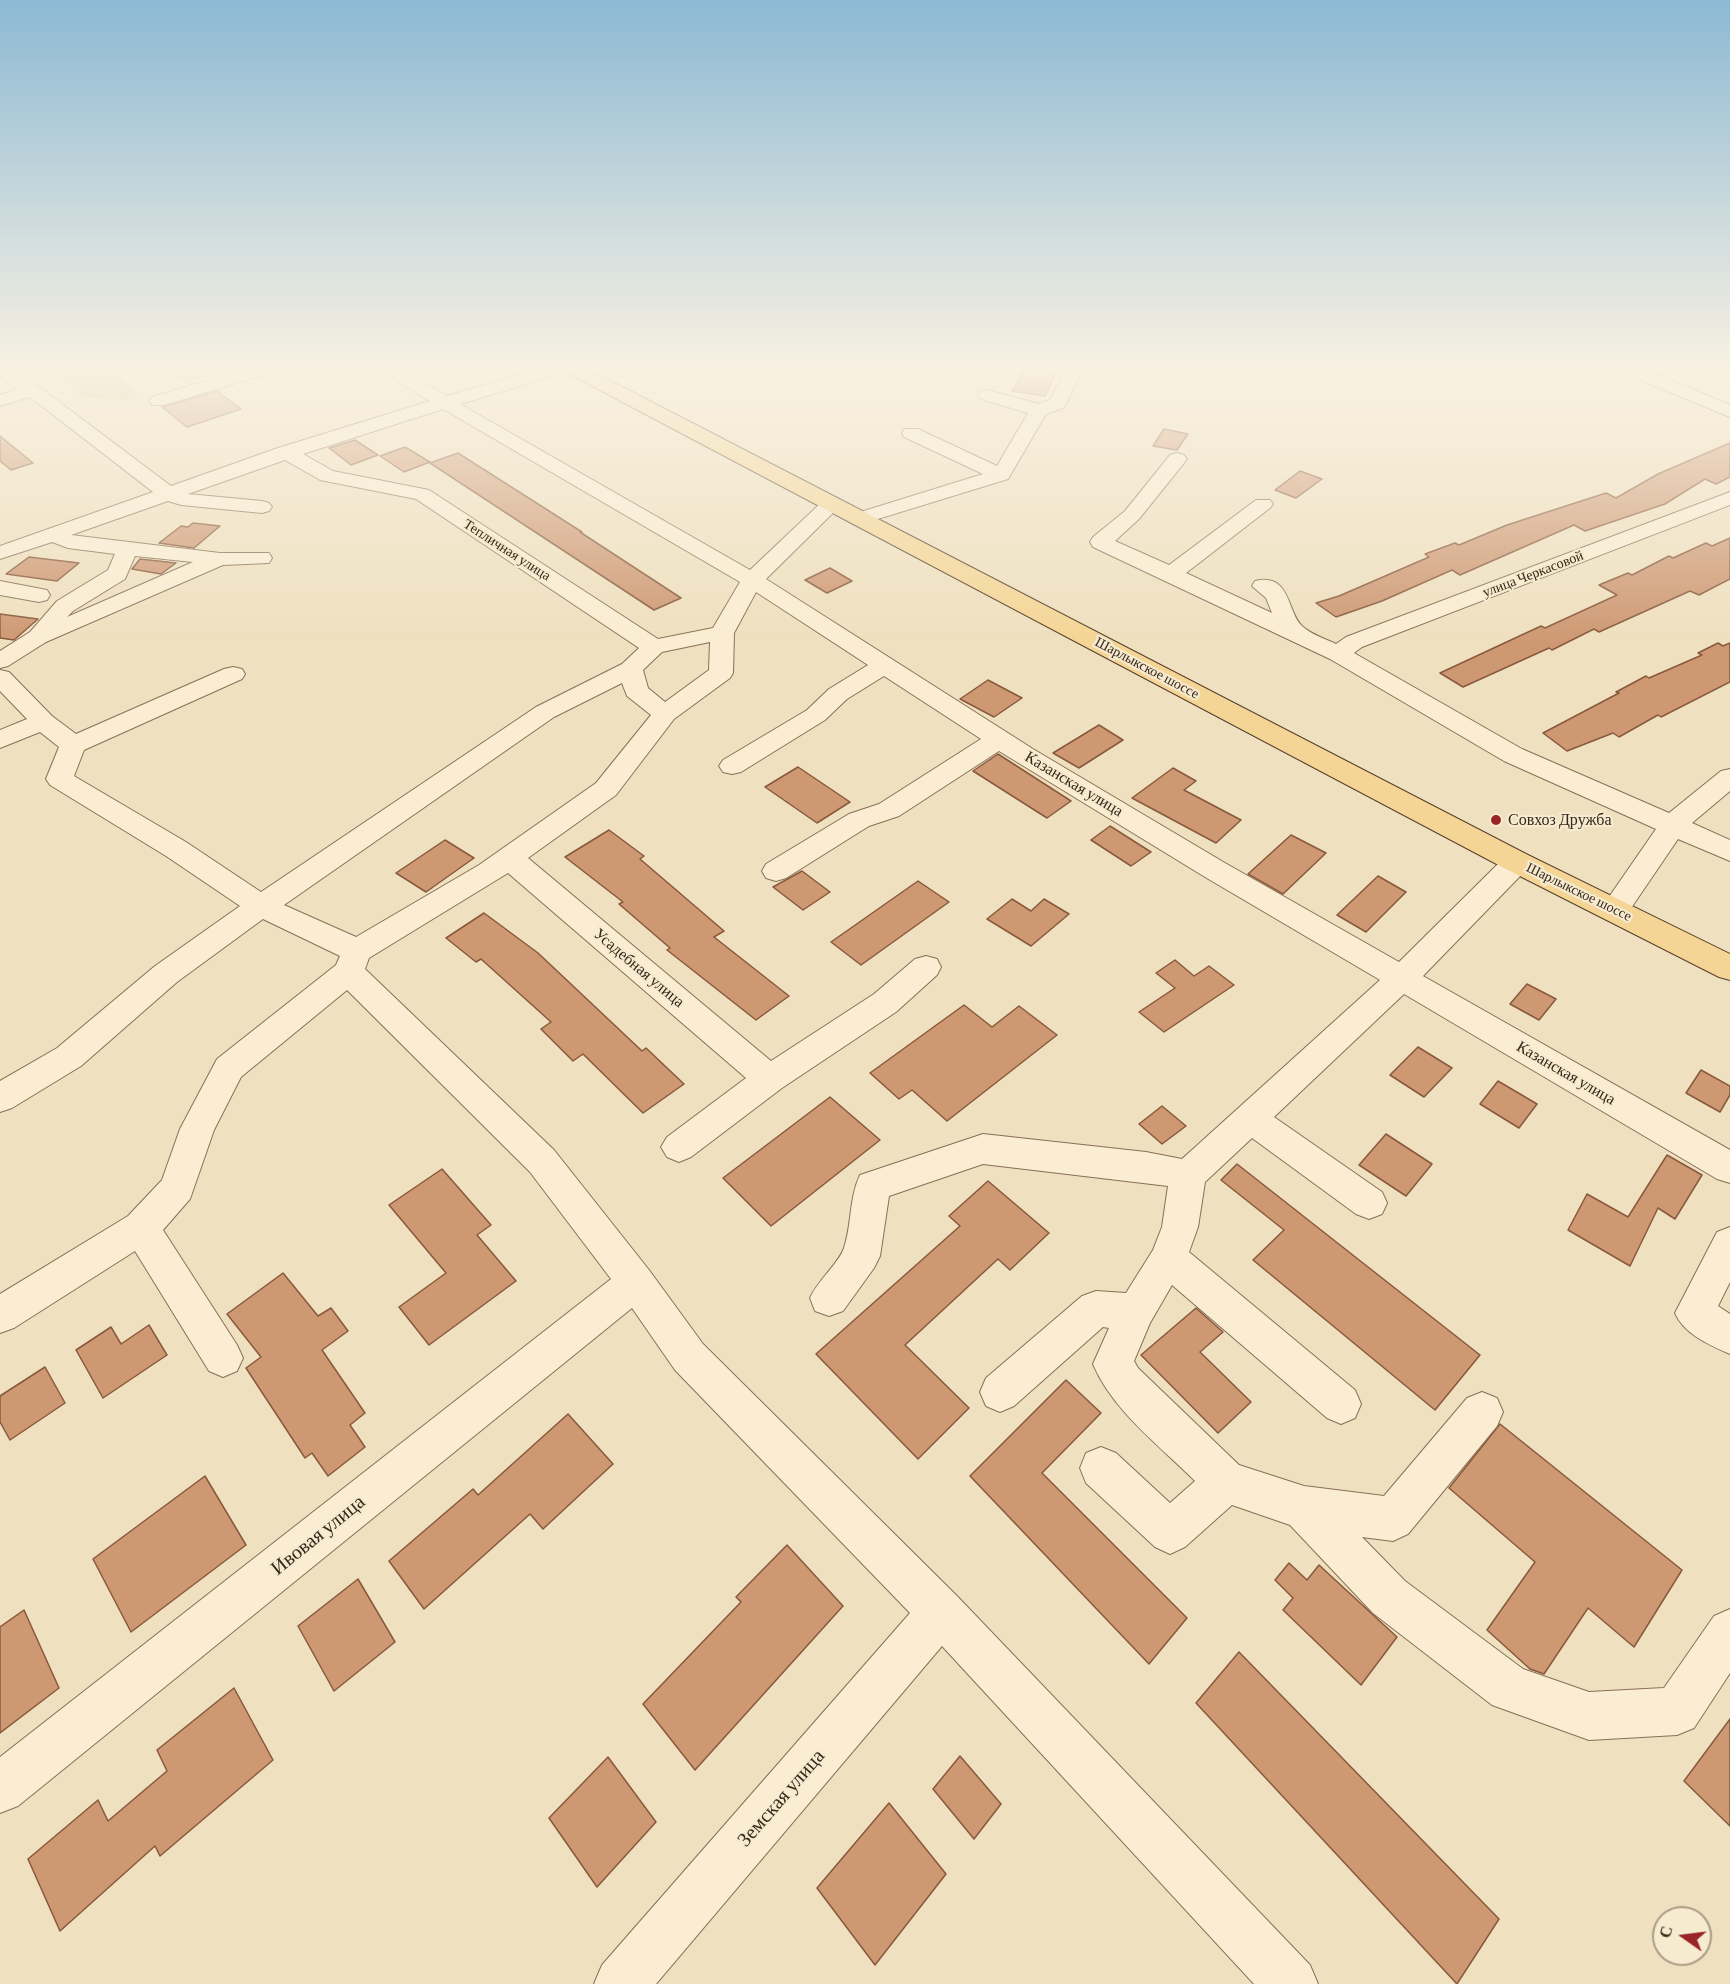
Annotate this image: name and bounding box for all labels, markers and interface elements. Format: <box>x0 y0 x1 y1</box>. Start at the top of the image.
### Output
street label: Тепличная улица <box>460 516 554 584</box>
street label: улица Черкасовой <box>1480 547 1586 601</box>
street label: Шарлыкское шоссе <box>1092 634 1202 702</box>
street label: Казанская улица <box>1021 747 1127 821</box>
place label: Совхоз Дружба <box>1508 810 1612 830</box>
marker: Совхоз Дружба <box>1489 813 1503 827</box>
street label: Шарлыкское шоссе <box>1524 859 1634 925</box>
street label: Усадебная улица <box>590 924 688 1012</box>
street label: Казанская улица <box>1513 1037 1619 1109</box>
street label: Ивовая улица <box>266 1490 370 1580</box>
street label: Земская улица <box>732 1744 830 1852</box>
north arrow <box>1652 1906 1712 1966</box>
text: С <box>1656 1924 1676 1940</box>

